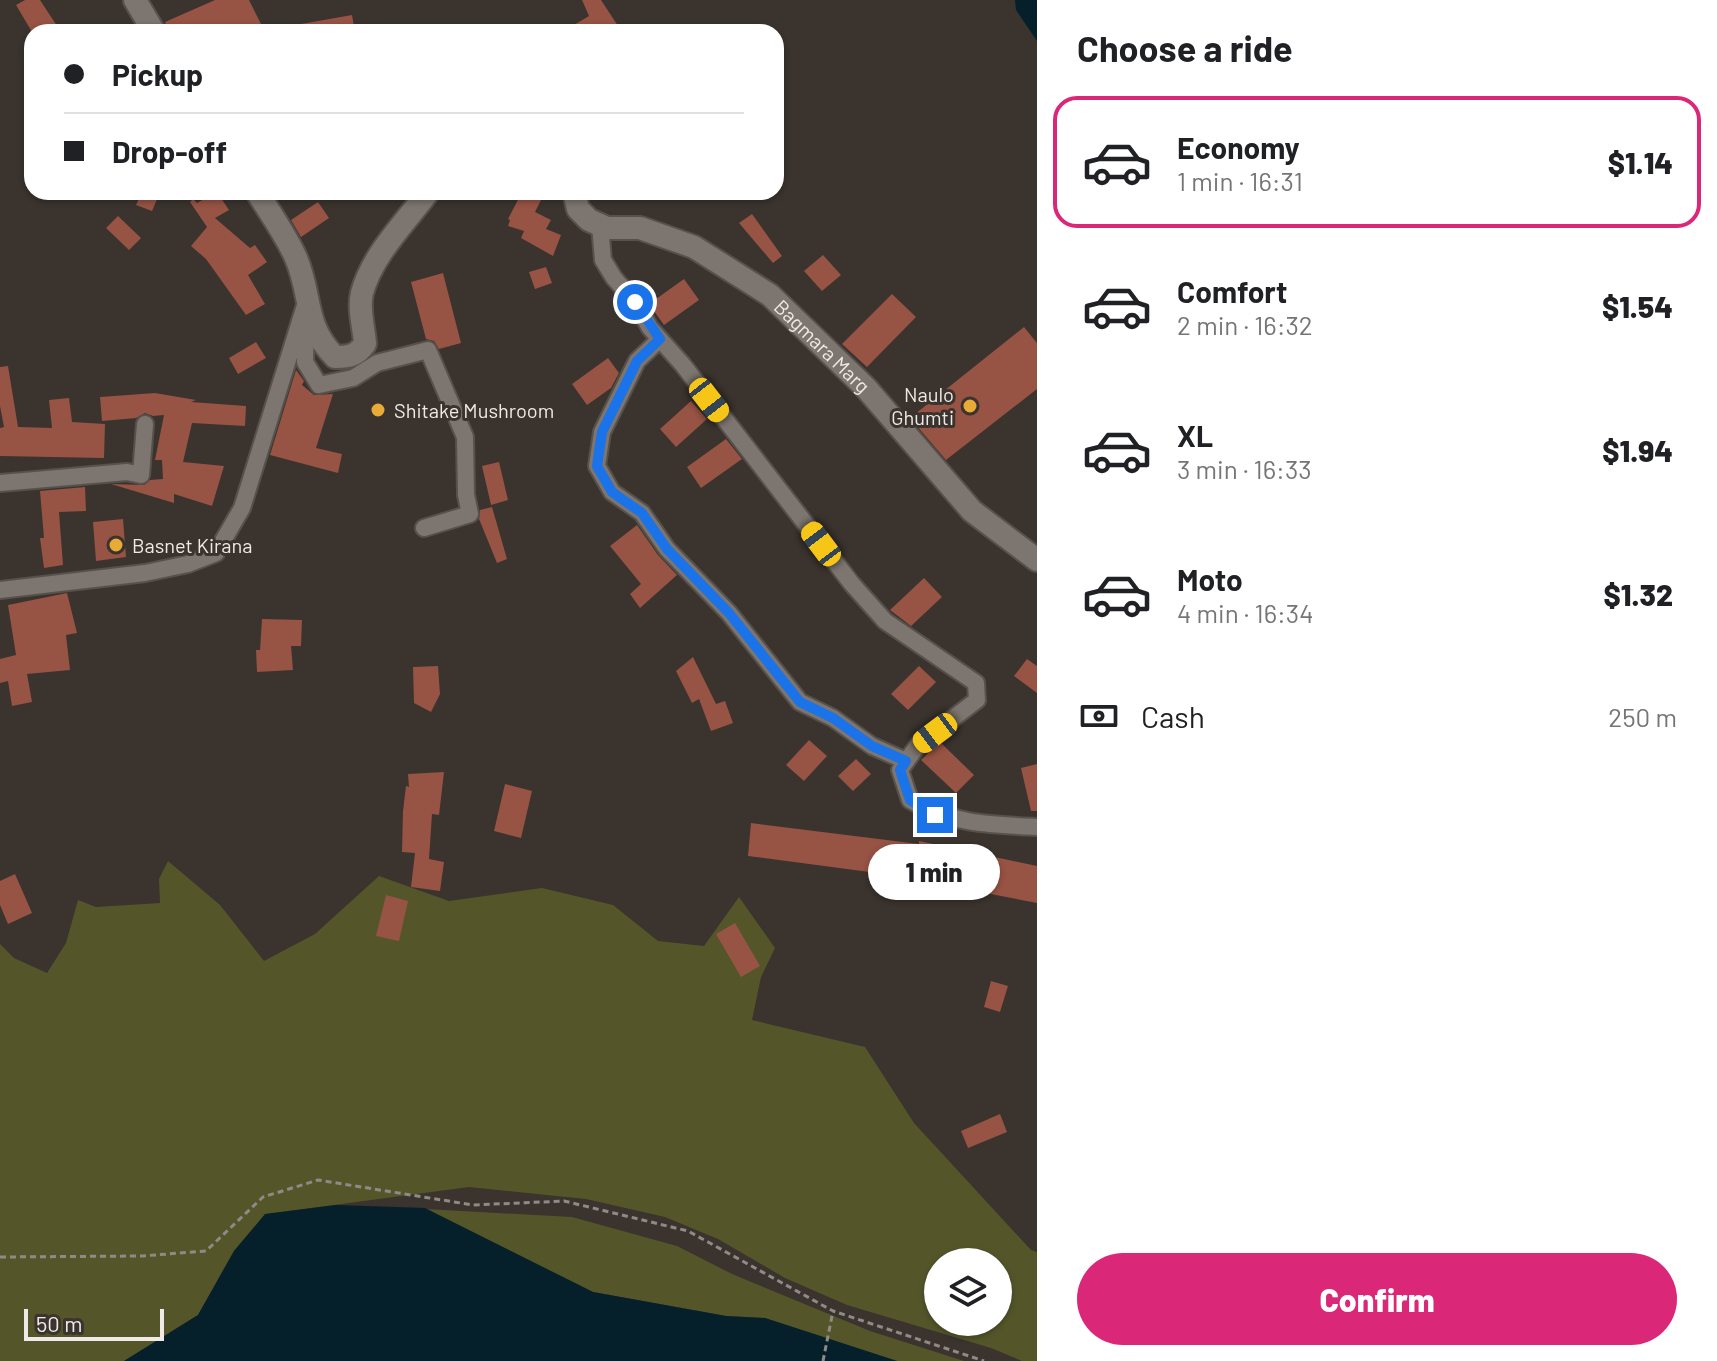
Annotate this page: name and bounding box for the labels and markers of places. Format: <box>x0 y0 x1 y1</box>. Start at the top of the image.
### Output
place label: Naulo Ghumti <box>891 382 954 429</box>
marker: Naulo Ghumti <box>961 397 979 415</box>
place label: Shitake Mushroom <box>394 398 554 422</box>
marker: Shitake Mushroom <box>369 401 387 419</box>
place label: Basnet Kirana <box>132 533 252 557</box>
marker: Basnet Kirana <box>107 536 125 554</box>

